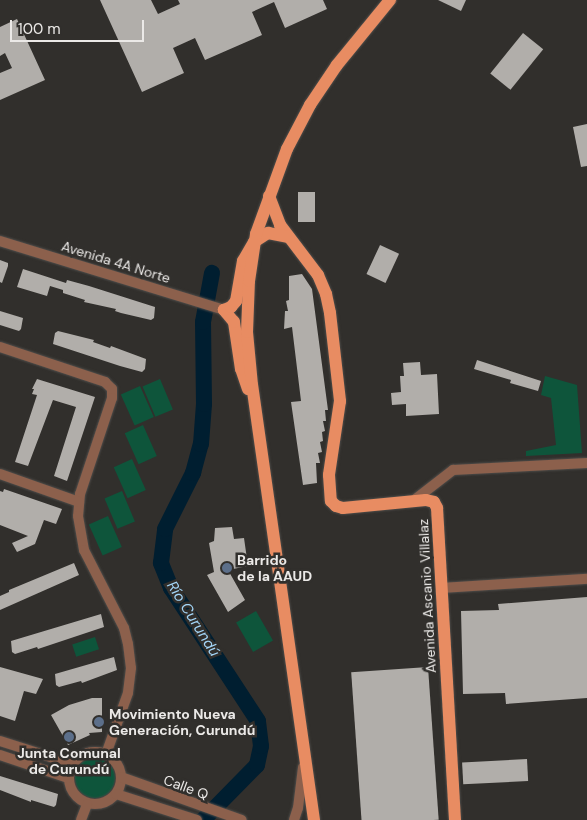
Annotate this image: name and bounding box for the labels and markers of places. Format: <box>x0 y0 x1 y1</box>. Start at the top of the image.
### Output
place label: Barrido de la AAUD <box>237 552 312 584</box>
marker: Barrido de la AAUD <box>221 562 233 574</box>
place label: Movimiento Nueva Generación, Curundú <box>109 706 255 739</box>
marker: Movimiento Nueva Generación, Curundú <box>93 716 105 728</box>
marker: Junta Comunal de Curundú <box>63 731 75 743</box>
place label: Junta Comunal de Curundú <box>17 745 121 778</box>

